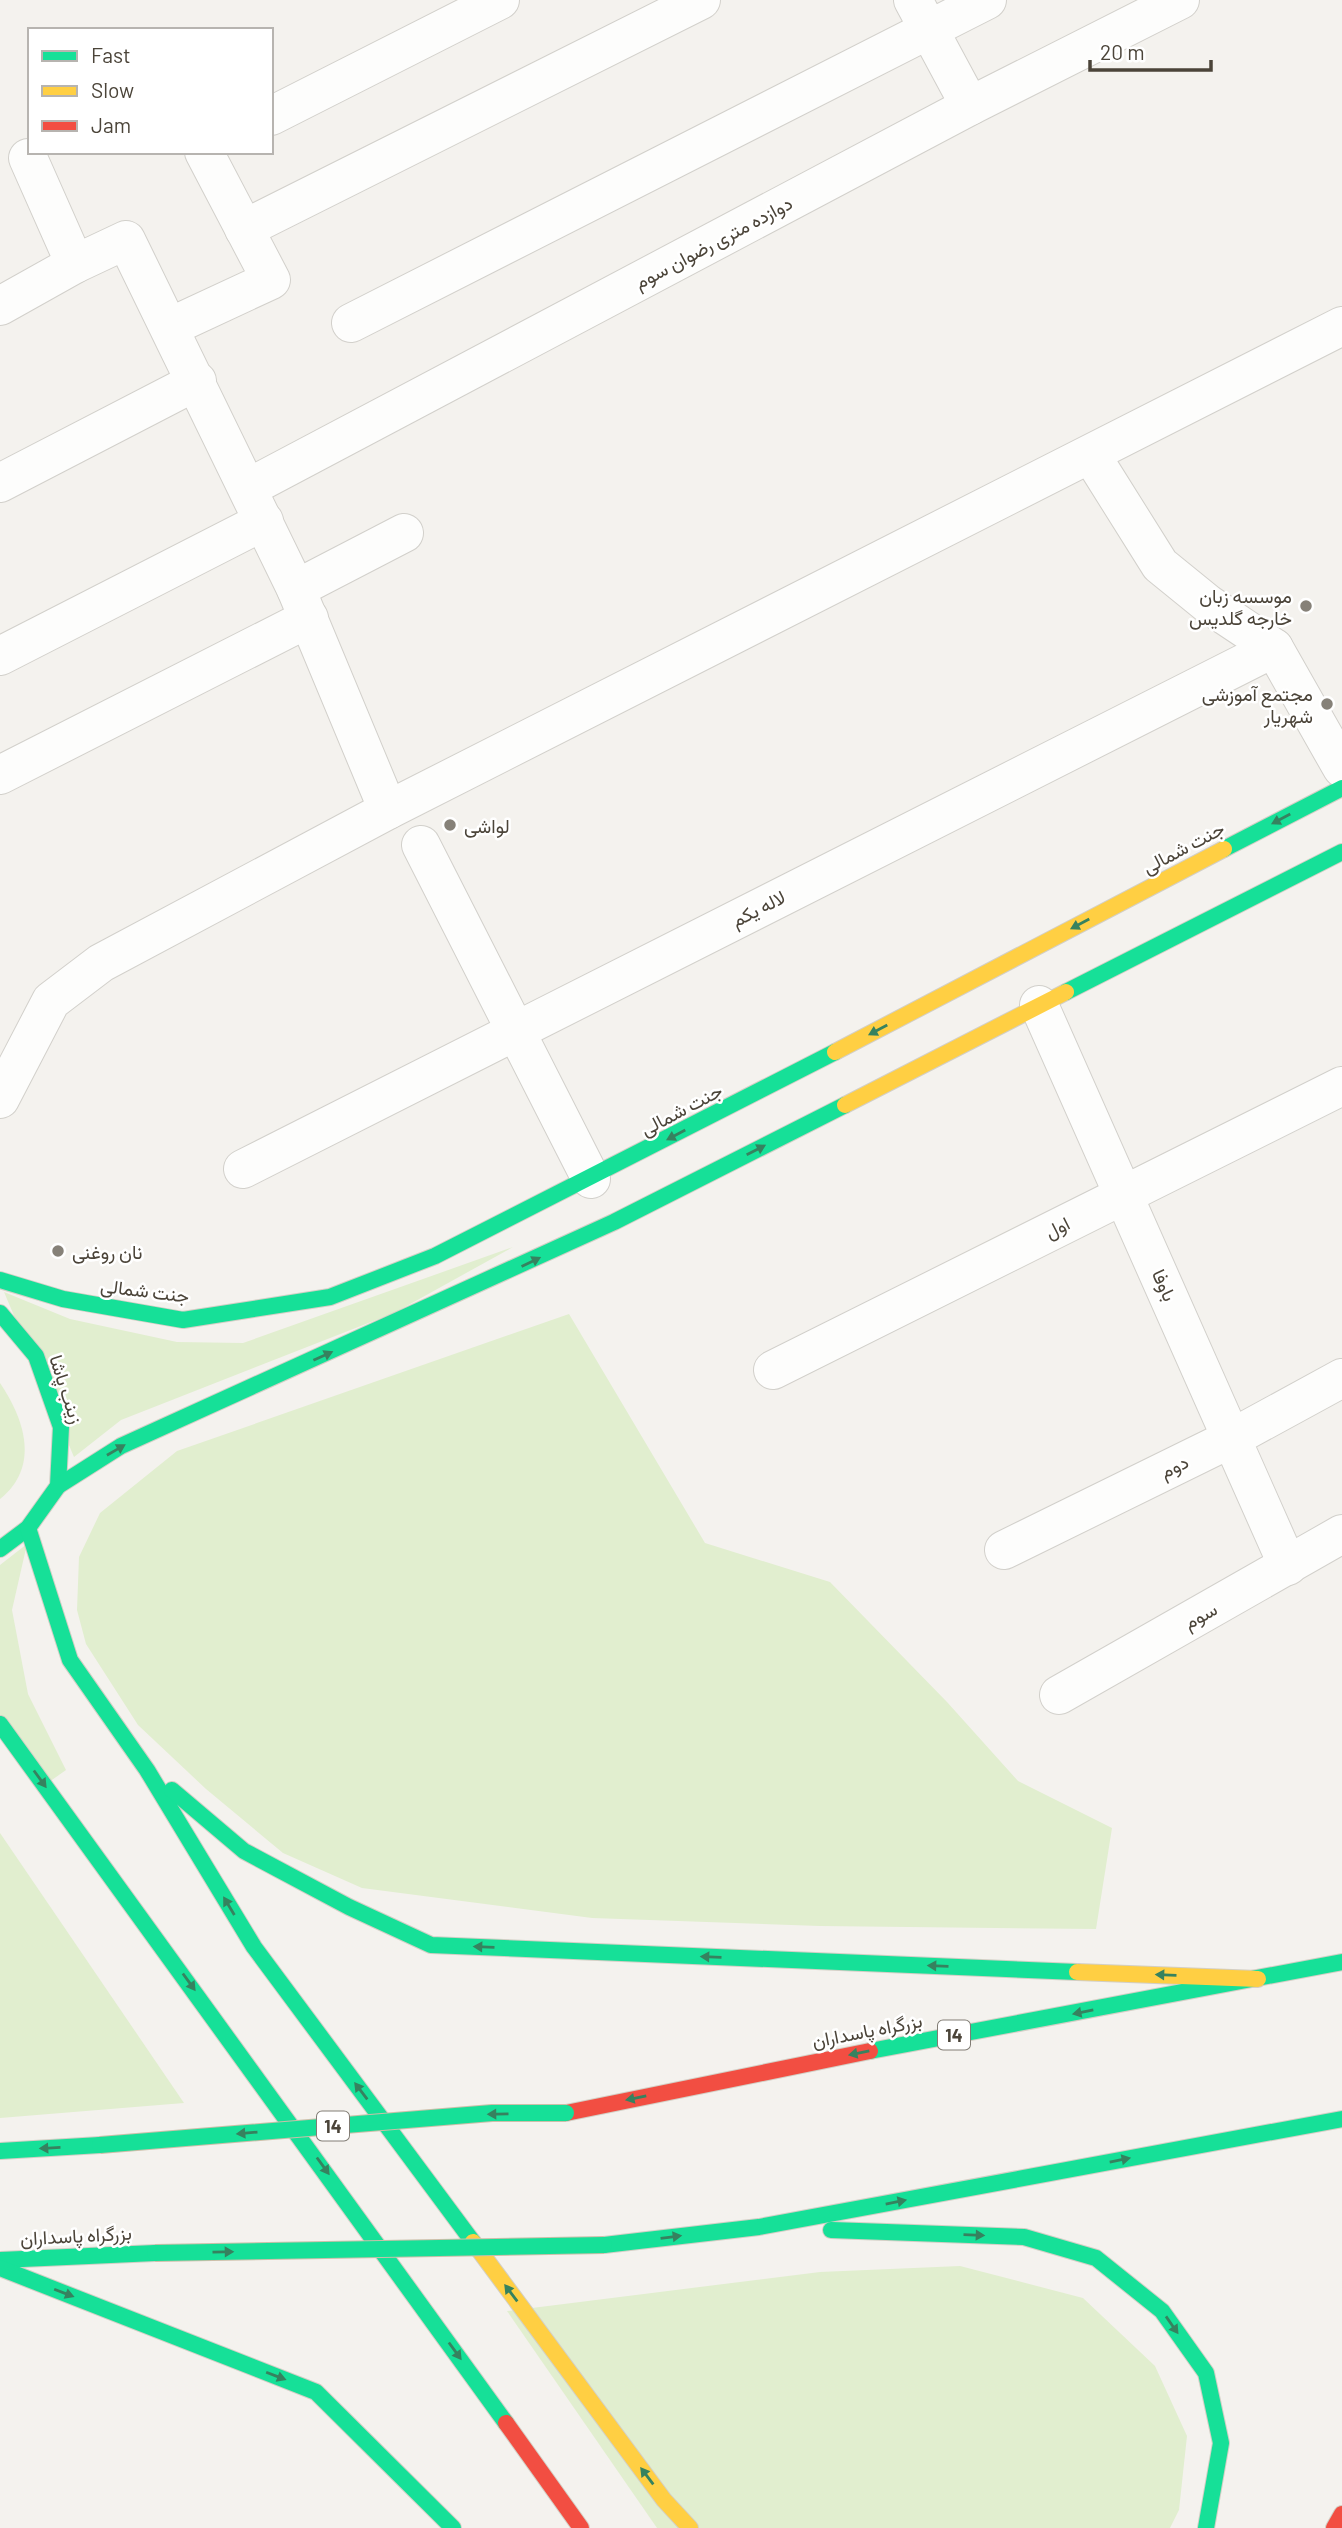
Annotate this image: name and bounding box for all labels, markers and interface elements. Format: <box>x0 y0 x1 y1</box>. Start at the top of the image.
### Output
legend <box>28 28 273 154</box>
scale bar <box>1090 28 1211 72</box>
text: 20 m <box>1100 39 1145 64</box>
text: Fast <box>91 42 131 67</box>
text: Slow <box>91 77 134 102</box>
text: Jam <box>91 112 131 137</box>
street label: دوازده متری رضوان سوم <box>630 191 797 295</box>
place label: موسسه زبان خارجه گلدیس <box>1189 584 1292 630</box>
marker: موسسه زبان خارجه گلدیس <box>1298 598 1314 614</box>
place label: مجتمع آموزشی شهریار <box>1202 682 1313 728</box>
marker: مجتمع آموزشی شهریار <box>1319 696 1335 712</box>
one-way arrow <box>1272 813 1291 825</box>
place label: لواشی <box>464 814 510 838</box>
street label: جنت شمالی <box>1138 816 1228 879</box>
marker: لواشی <box>442 817 458 833</box>
street label: لاله یکم <box>727 885 790 933</box>
one-way arrow <box>1070 919 1090 930</box>
one-way arrow <box>868 1024 888 1035</box>
street label: جنت شمالی <box>636 1078 726 1141</box>
one-way arrow <box>666 1128 686 1140</box>
one-way arrow <box>746 1144 766 1155</box>
street label: اول <box>1041 1211 1074 1244</box>
place label: نان روغنی <box>72 1240 142 1264</box>
marker: نان روغنی <box>50 1243 66 1259</box>
one-way arrow <box>521 1256 541 1268</box>
street label: باوفا <box>1147 1265 1182 1305</box>
street label: جنت شمالی <box>99 1273 191 1308</box>
one-way arrow <box>313 1350 334 1361</box>
street label: زینب پاشا <box>42 1352 89 1427</box>
one-way arrow <box>107 1443 126 1456</box>
street label: دوم <box>1156 1449 1193 1484</box>
street label: سوم <box>1179 1597 1222 1635</box>
one-way arrow <box>33 1770 47 1788</box>
one-way arrow <box>223 1896 235 1915</box>
one-way arrow <box>472 1942 494 1953</box>
one-way arrow <box>700 1951 722 1962</box>
one-way arrow <box>927 1960 949 1971</box>
one-way arrow <box>1154 1970 1176 1981</box>
one-way arrow <box>182 1973 196 1991</box>
one-way arrow <box>1071 2006 1093 2017</box>
street label: بزرگراه پاسداران <box>810 2008 925 2055</box>
road number: 14 <box>938 2021 970 2050</box>
one-way arrow <box>848 2048 870 2059</box>
one-way arrow <box>354 2082 368 2100</box>
one-way arrow <box>625 2093 647 2104</box>
one-way arrow <box>486 2108 508 2119</box>
road number: 14 <box>317 2112 349 2140</box>
one-way arrow <box>235 2128 257 2139</box>
one-way arrow <box>39 2143 61 2154</box>
one-way arrow <box>1109 2154 1131 2165</box>
one-way arrow <box>315 2157 329 2175</box>
one-way arrow <box>885 2196 907 2207</box>
street label: بزرگراه پاسداران <box>20 2221 133 2252</box>
one-way arrow <box>963 2229 985 2241</box>
one-way arrow <box>660 2232 682 2243</box>
one-way arrow <box>212 2246 234 2257</box>
one-way arrow <box>504 2284 518 2302</box>
one-way arrow <box>53 2288 74 2299</box>
one-way arrow <box>1165 2316 1179 2334</box>
one-way arrow <box>448 2342 462 2360</box>
one-way arrow <box>265 2371 286 2382</box>
one-way arrow <box>640 2467 654 2485</box>

